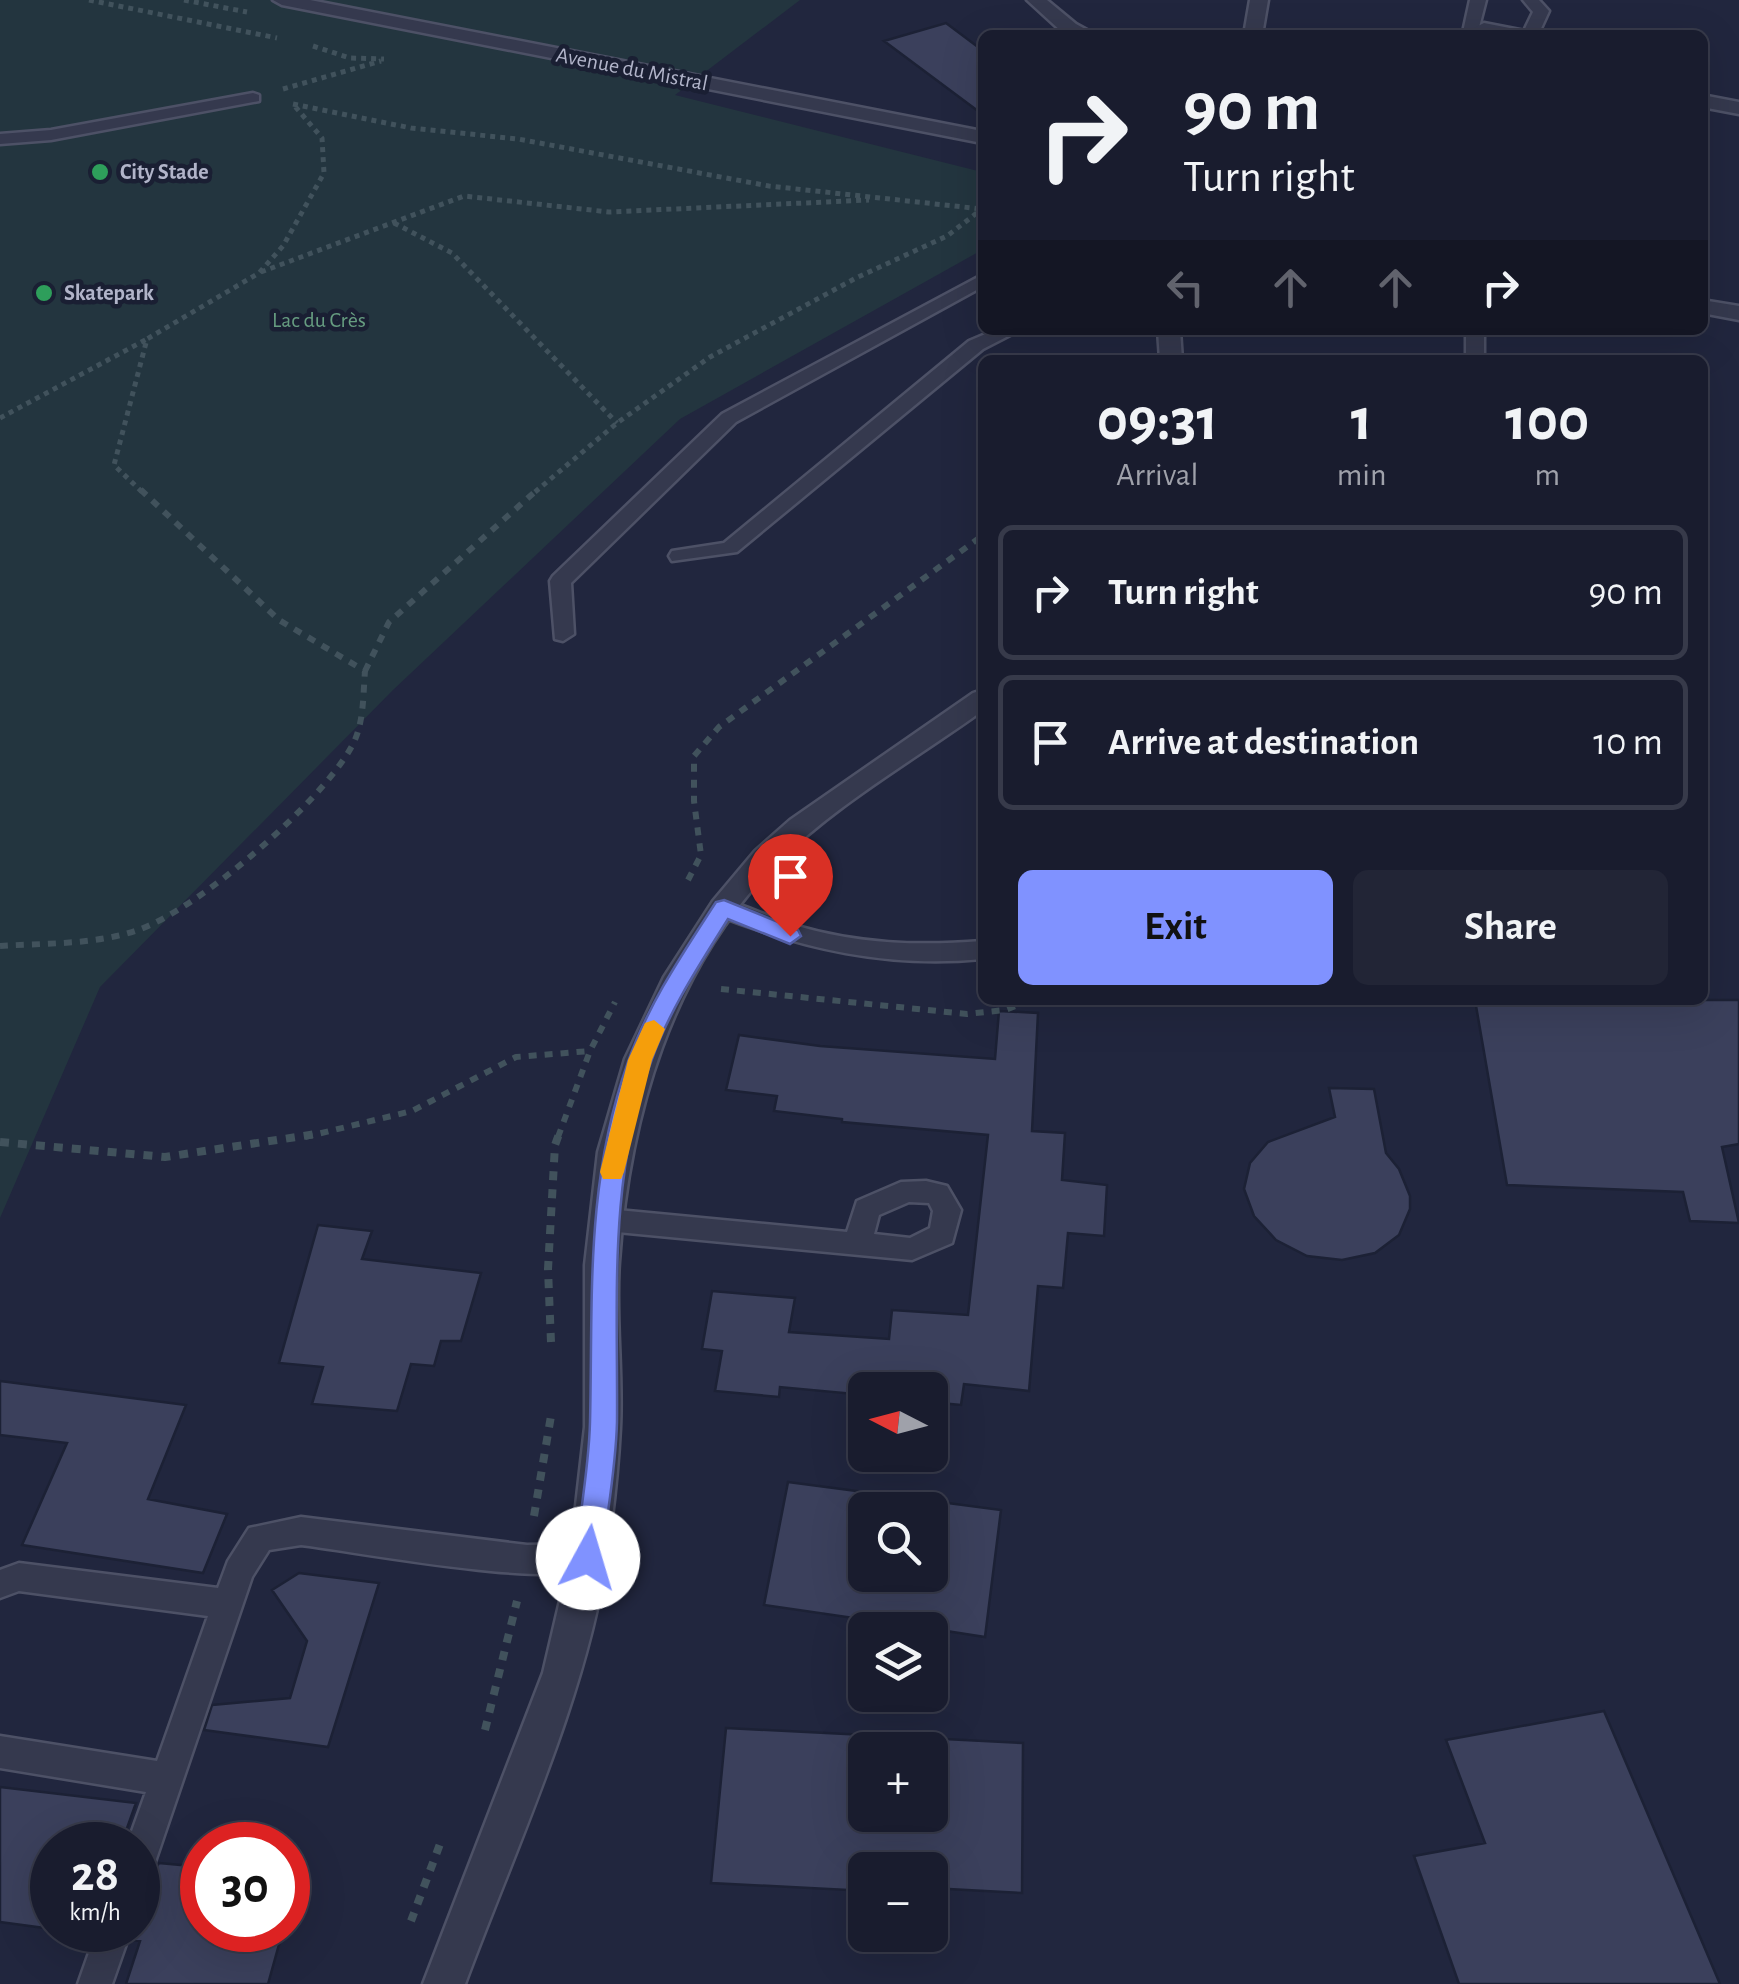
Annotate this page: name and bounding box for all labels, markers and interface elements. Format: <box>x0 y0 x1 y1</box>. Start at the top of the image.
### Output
street label: Avenue du Mistral <box>554 43 710 95</box>
icon: right <box>1018 70 1148 200</box>
text: 90 m <box>1183 73 1320 143</box>
text: Turn right <box>1183 155 1355 200</box>
marker: City Stade <box>89 161 111 183</box>
place label: City Stade <box>120 161 209 184</box>
icon: left <box>1158 260 1213 315</box>
icon: ahead <box>1263 260 1318 315</box>
icon: ahead <box>1368 260 1423 315</box>
icon: right <box>1473 260 1528 315</box>
marker: Skatepark <box>33 282 55 304</box>
place label: Skatepark <box>64 282 154 304</box>
park label: Lac du Crès <box>272 309 366 331</box>
text: 09:31 <box>1097 391 1218 451</box>
text: 1 <box>1351 391 1372 451</box>
text: 100 <box>1505 391 1589 451</box>
text: Arrival <box>1116 459 1199 491</box>
text: min <box>1337 459 1387 491</box>
text: m <box>1534 459 1560 491</box>
icon: right <box>1023 565 1078 620</box>
text: Turn right <box>1108 574 1258 612</box>
text: 90 m <box>1588 574 1663 612</box>
icon: arrive <box>1023 715 1078 770</box>
text: Arrive at destination <box>1108 724 1419 762</box>
text: 10 m <box>1593 724 1663 762</box>
pin <box>748 834 833 937</box>
icon: arrive <box>763 849 818 904</box>
button: Exit <box>1018 870 1333 985</box>
button: Share <box>1353 870 1668 985</box>
north arrow <box>848 1372 948 1472</box>
map controls <box>848 1372 948 1952</box>
button: search <box>848 1492 948 1592</box>
position arrow <box>536 1506 640 1610</box>
button: layers <box>848 1612 948 1712</box>
button: + <box>848 1732 948 1832</box>
speed limit sign: 30 <box>180 1822 310 1952</box>
text: 28 <box>71 1850 119 1900</box>
button: − <box>848 1852 948 1952</box>
text: km/h <box>69 1900 121 1925</box>

